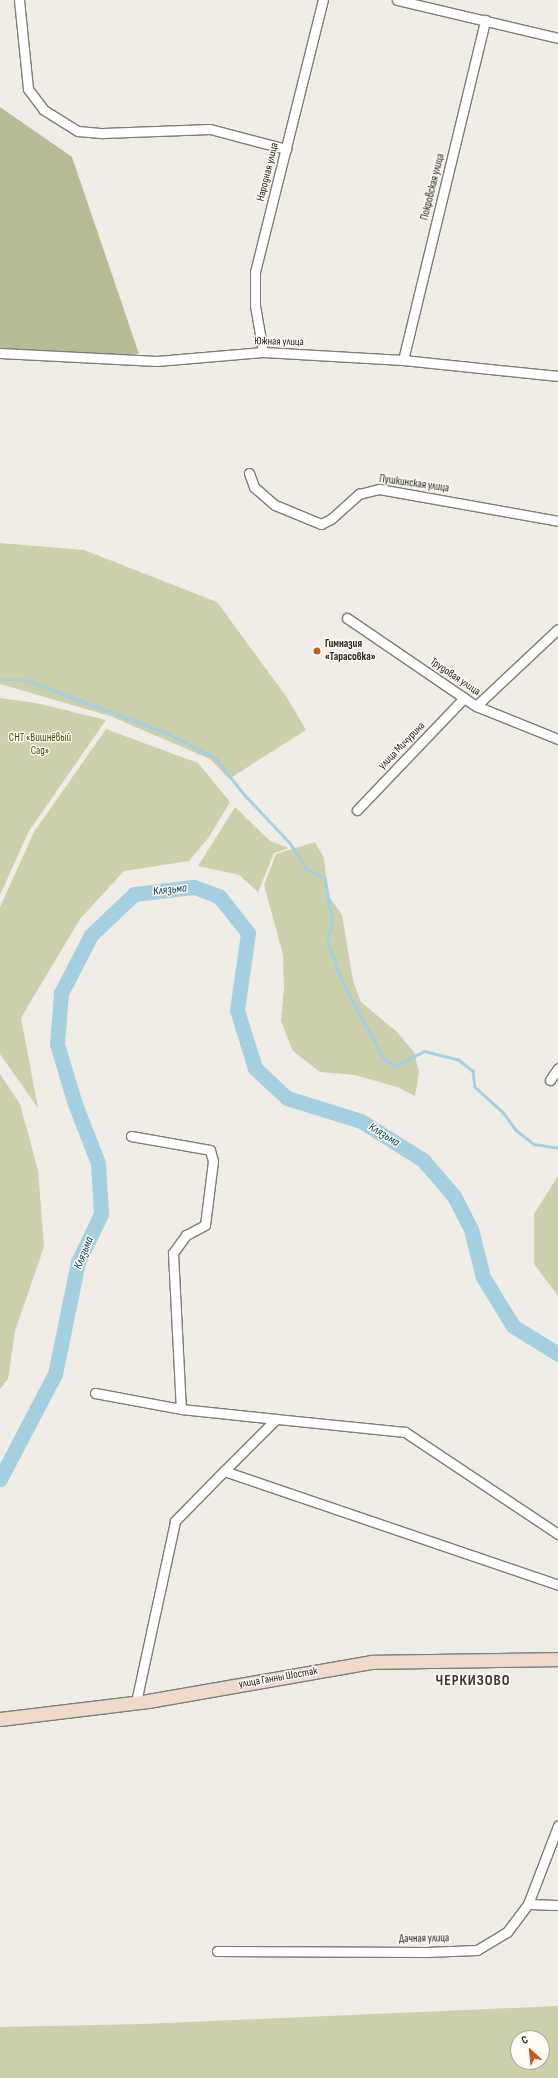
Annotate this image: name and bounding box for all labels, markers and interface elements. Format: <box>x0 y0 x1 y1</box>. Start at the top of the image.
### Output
street label: Народная улица <box>254 141 282 203</box>
street label: Покровская улица <box>418 152 448 222</box>
street label: Южная улица <box>254 335 304 349</box>
street label: Пушкинская улица <box>378 473 450 495</box>
place label: Гимназия «Тарасовка» <box>325 638 375 664</box>
marker: Гимназия «Тарасовка» <box>312 646 322 656</box>
street label: Трудовая улица <box>427 655 483 699</box>
street label: улица Мичурина <box>376 719 428 773</box>
park label: СНТ «Вишнёвый Сад» <box>9 732 71 758</box>
water label: Клязьма <box>152 881 188 899</box>
water label: Клязьма <box>366 1120 402 1150</box>
water label: Клязьма <box>71 1235 97 1271</box>
street label: улица Ганны Шостак <box>238 1665 318 1691</box>
district label: ЧЕРКИЗОВО <box>436 1672 510 1690</box>
street label: Дачная улица <box>399 1932 449 1946</box>
north arrow <box>510 2030 550 2070</box>
text: С <box>519 2033 530 2047</box>

